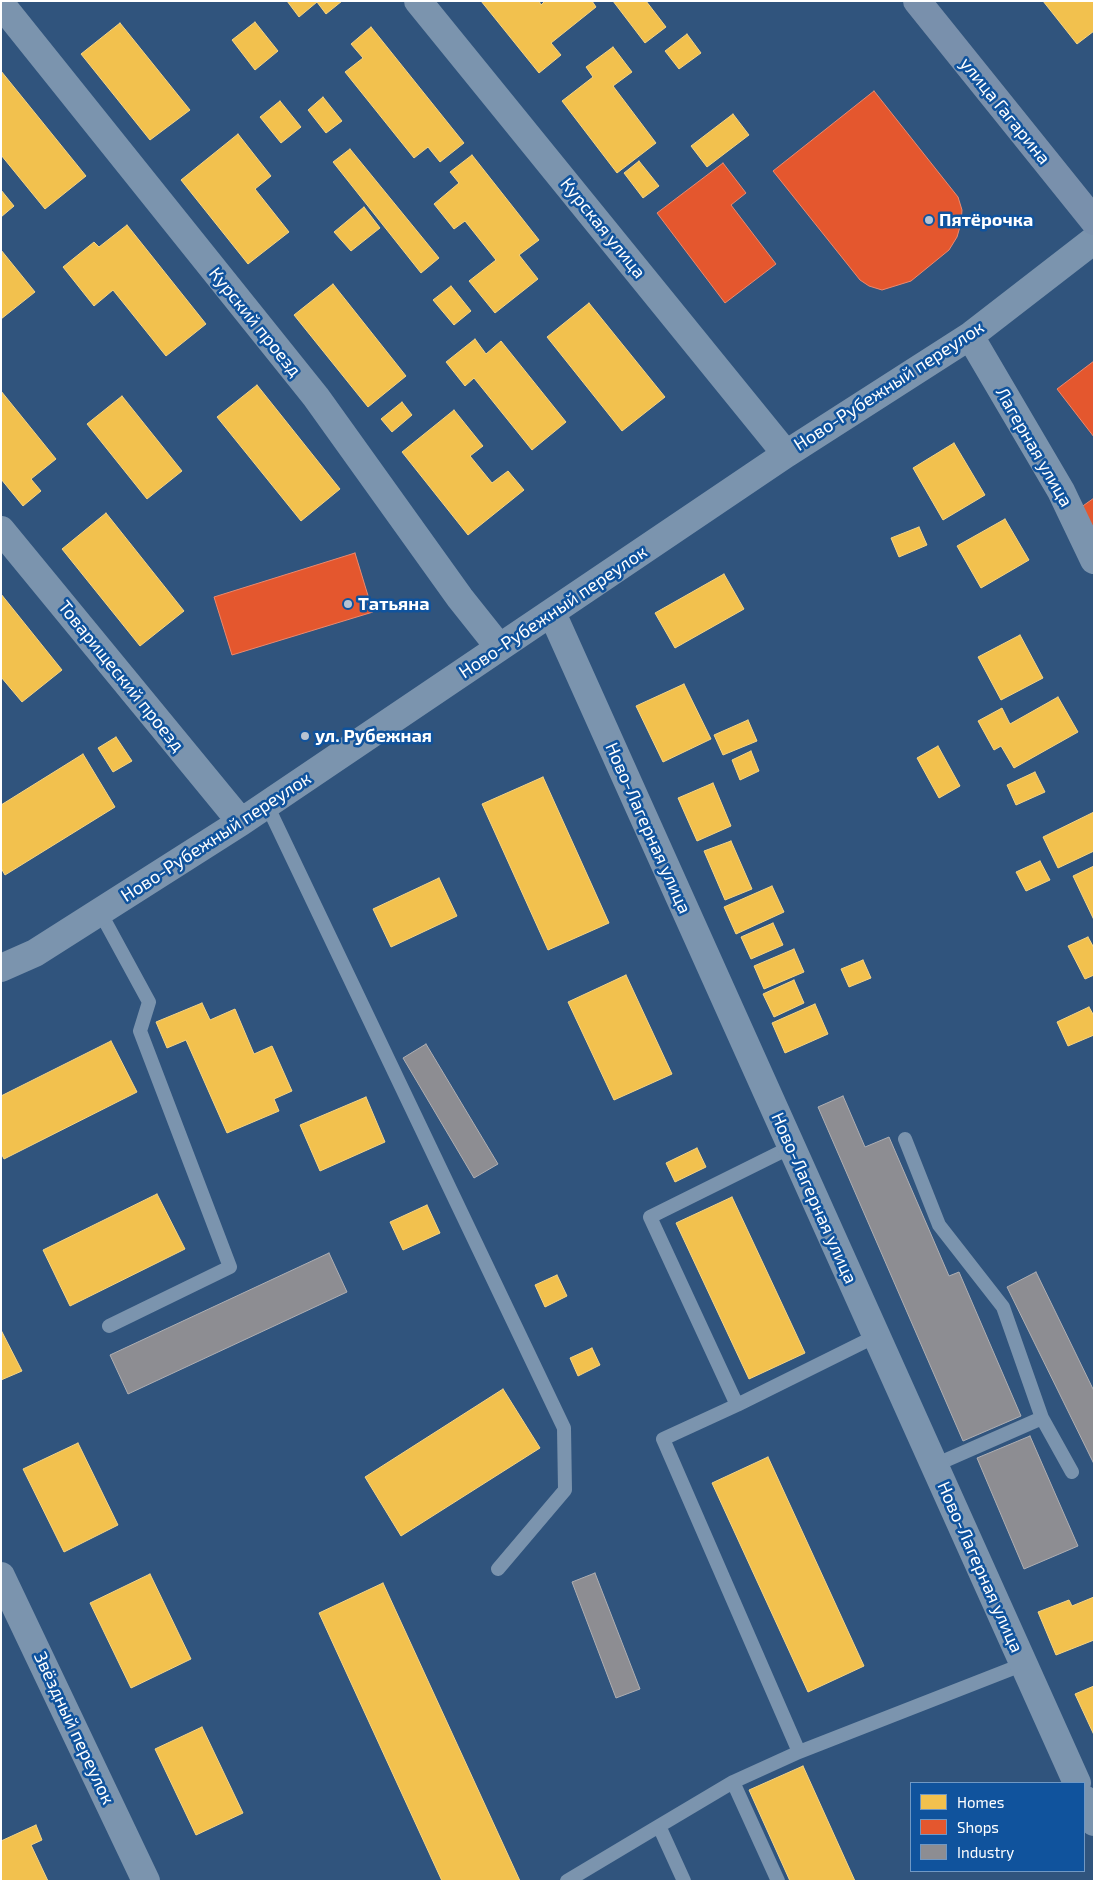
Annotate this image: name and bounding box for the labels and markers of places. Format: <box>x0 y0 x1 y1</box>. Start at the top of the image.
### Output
place label: Пятёрочка <box>939 209 1033 231</box>
marker: Пятёрочка <box>923 214 935 226</box>
place label: Татьяна <box>358 593 429 615</box>
marker: Татьяна <box>342 598 354 610</box>
place label: ул. Рубежная <box>315 725 432 747</box>
marker: ул. Рубежная <box>299 730 311 742</box>

